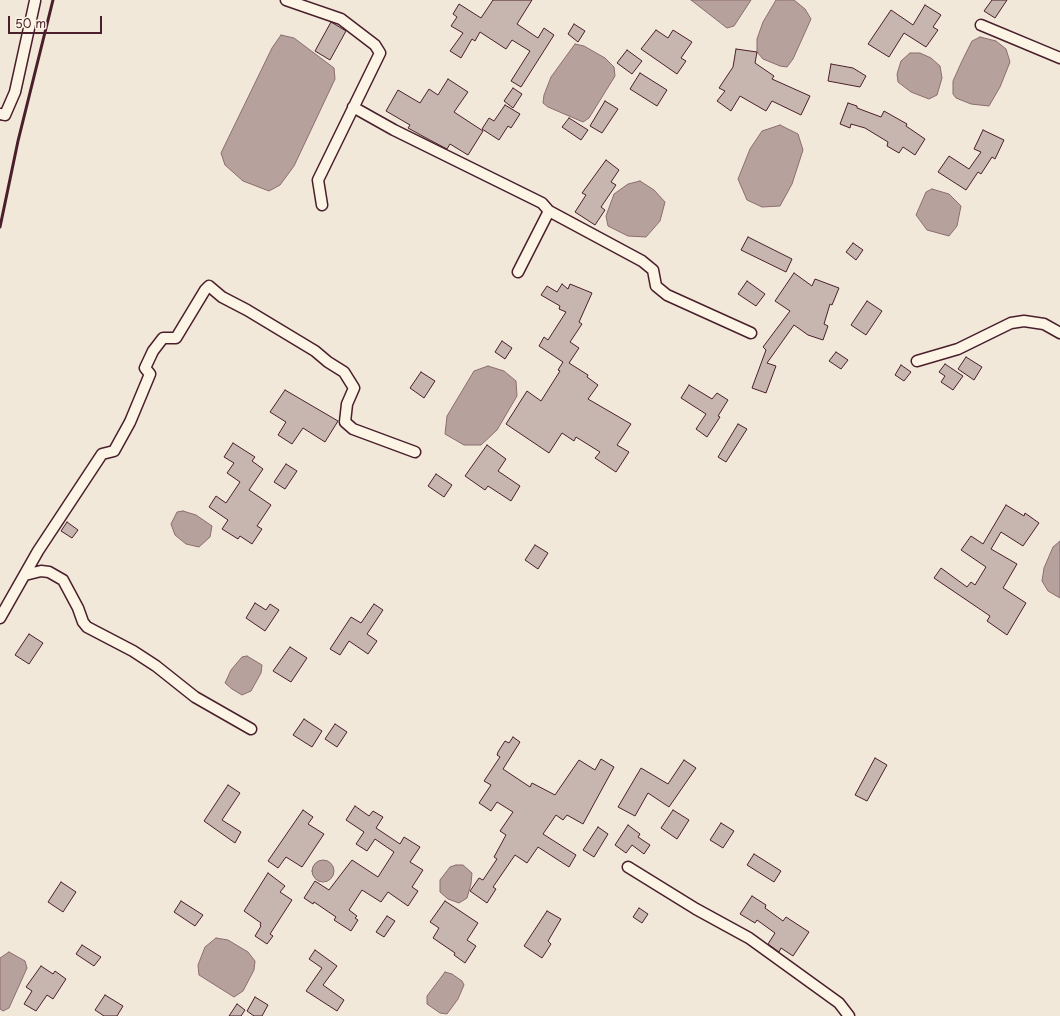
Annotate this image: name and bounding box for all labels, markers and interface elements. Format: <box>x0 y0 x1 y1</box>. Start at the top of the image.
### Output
scale bar <box>10 8 104 34</box>
text: 50 m <box>15 14 46 32</box>

